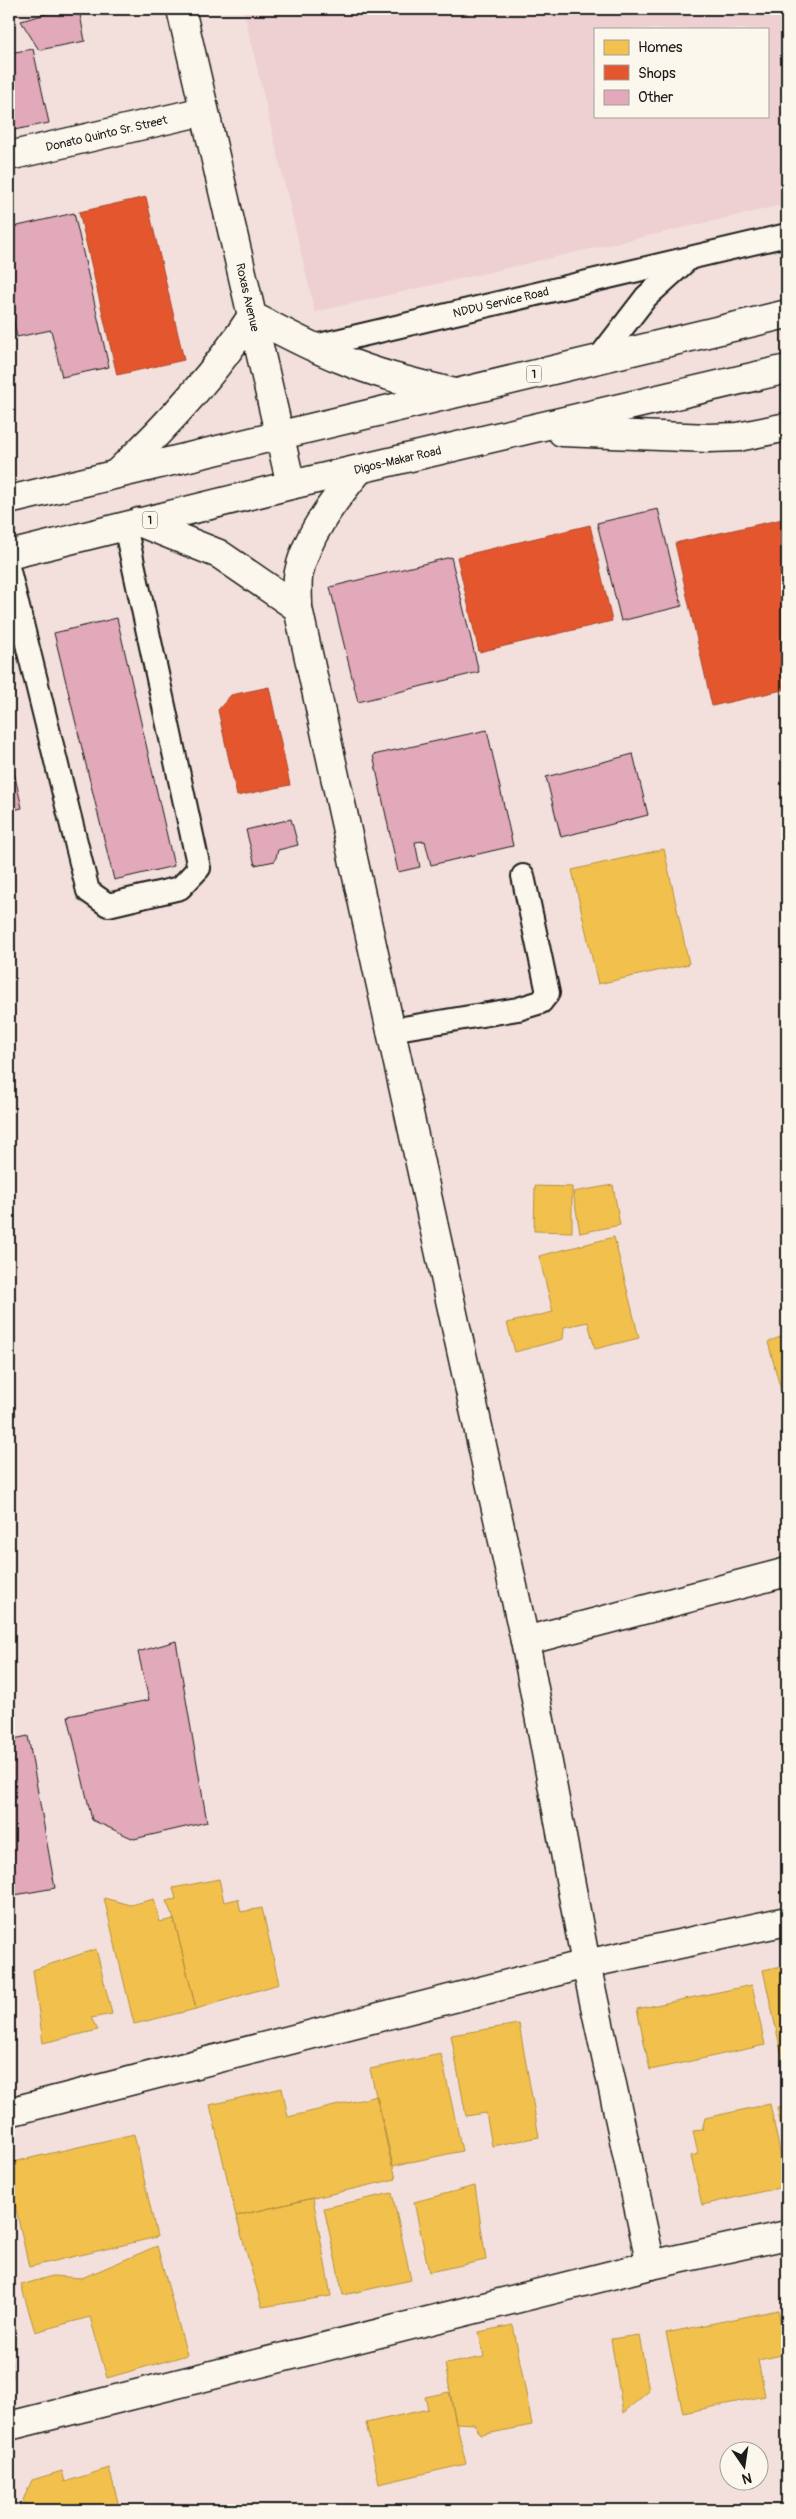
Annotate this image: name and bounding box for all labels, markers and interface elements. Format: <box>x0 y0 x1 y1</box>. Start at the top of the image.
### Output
legend <box>594 28 768 118</box>
text: Homes <box>638 38 683 57</box>
text: Shops <box>638 64 676 83</box>
text: Other <box>638 88 674 107</box>
street label: Donato Quinto Sr. Street <box>44 112 169 155</box>
street label: Roxas Avenue <box>232 262 263 333</box>
street label: NDDU Service Road <box>451 284 550 321</box>
road number: 1 <box>526 366 542 382</box>
street label: Digos-Makar Road <box>352 443 443 478</box>
road number: 1 <box>142 512 158 528</box>
north arrow <box>718 2442 768 2492</box>
text: N <box>740 2469 753 2488</box>

